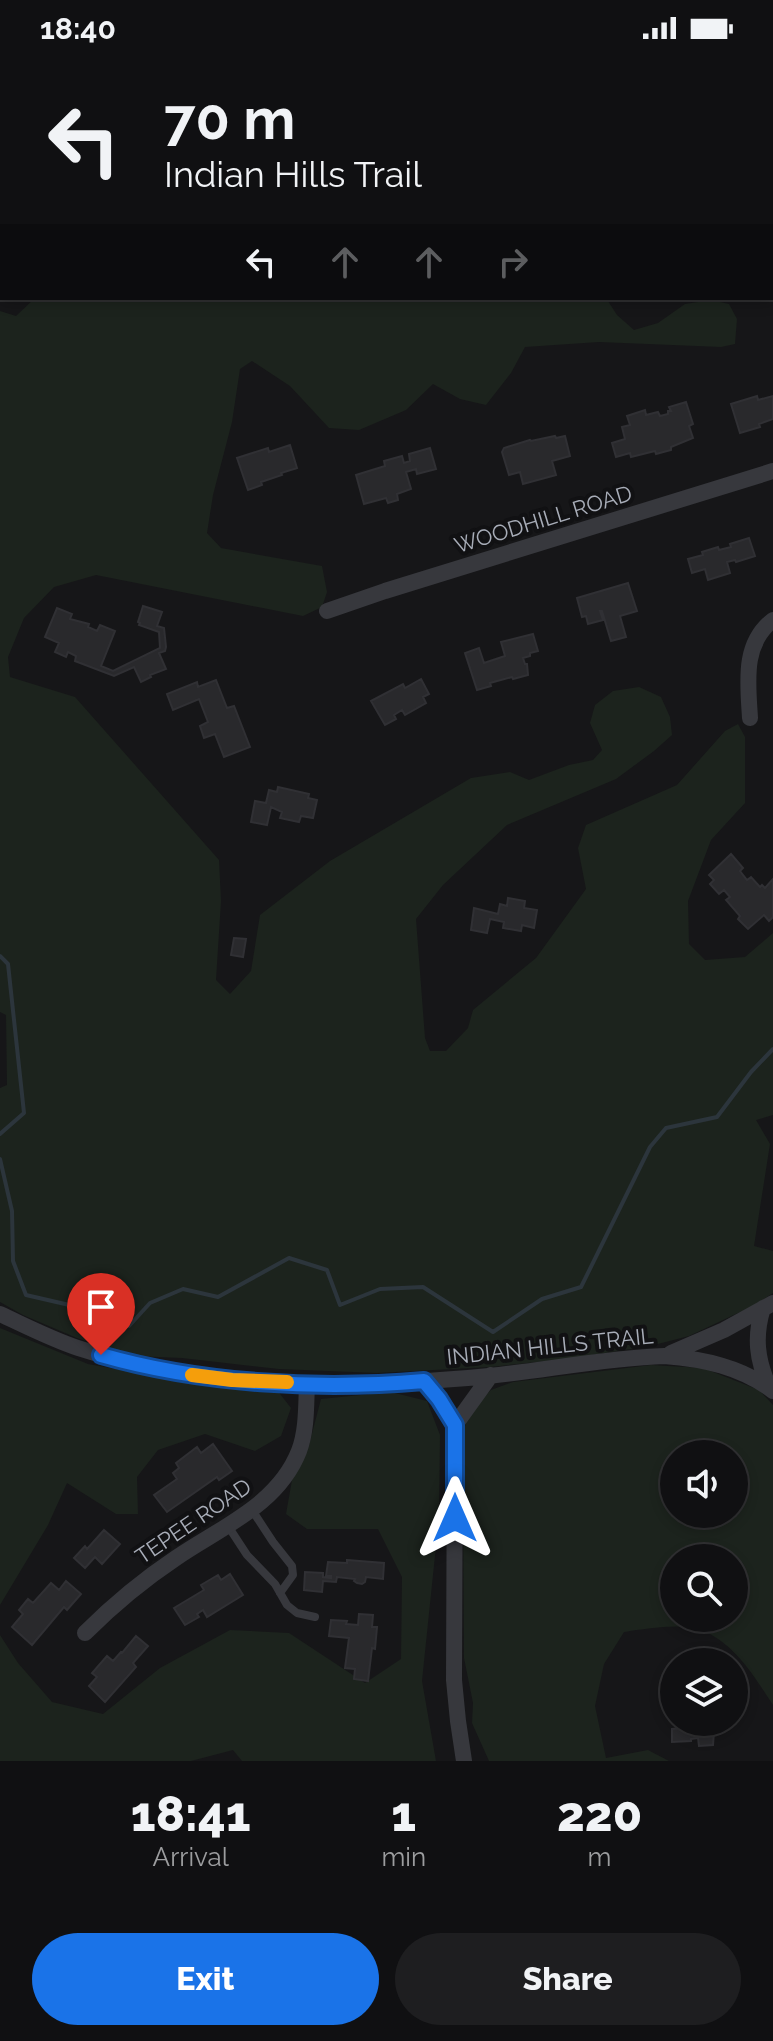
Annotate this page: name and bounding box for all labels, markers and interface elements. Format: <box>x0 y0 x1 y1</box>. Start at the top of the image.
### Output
text: 18:40 <box>40 11 116 46</box>
text: 70 m <box>164 86 295 152</box>
icon: left <box>32 88 136 192</box>
text: Indian Hills Trail <box>164 153 422 195</box>
icon: left <box>239 240 283 284</box>
icon: ahead <box>323 240 367 284</box>
icon: ahead <box>407 240 451 284</box>
icon: right <box>491 240 535 284</box>
street label: WOODHILL ROAD <box>451 480 635 558</box>
pin <box>67 1273 135 1355</box>
icon: arrive <box>79 1285 123 1329</box>
street label: INDIAN HILLS TRAIL <box>445 1322 655 1370</box>
map controls <box>660 1440 748 1736</box>
button: sound <box>660 1440 748 1528</box>
street label: TEPEE ROAD <box>130 1473 256 1569</box>
position arrow <box>413 1476 497 1560</box>
button: search <box>660 1544 748 1632</box>
button: layers <box>660 1648 748 1736</box>
text: 18:41 <box>131 1786 251 1842</box>
text: 1 <box>391 1786 416 1842</box>
text: 220 <box>557 1786 642 1842</box>
text: Arrival <box>153 1842 229 1872</box>
text: min <box>381 1842 426 1872</box>
text: m <box>588 1842 612 1872</box>
button: Exit <box>32 1933 379 2025</box>
button: Share <box>395 1933 741 2025</box>

